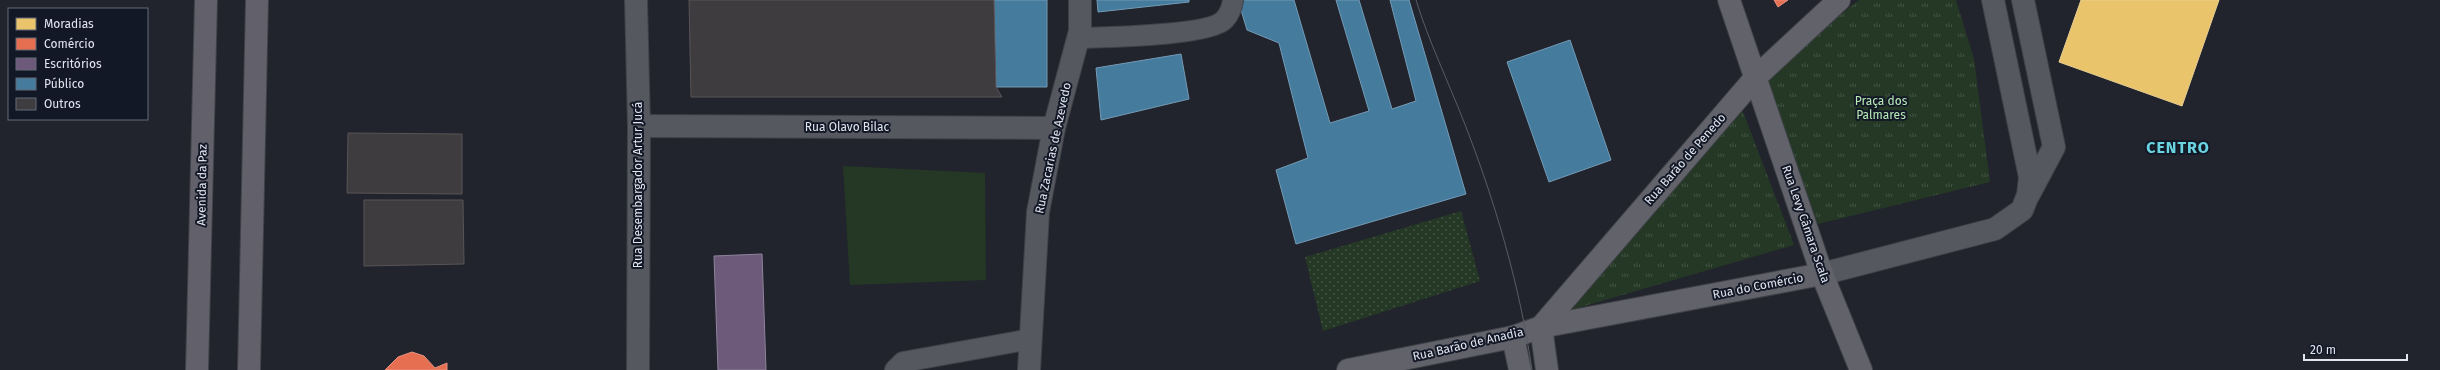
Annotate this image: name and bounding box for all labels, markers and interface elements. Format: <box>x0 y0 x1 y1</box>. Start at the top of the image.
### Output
legend <box>8 8 148 120</box>
text: Moradias <box>44 17 94 31</box>
text: Comércio <box>44 37 95 51</box>
text: Escritórios <box>44 57 102 71</box>
text: Público <box>44 77 84 91</box>
street label: Rua Zacarias de Azevedo <box>1032 81 1074 215</box>
park label: Praça dos Palmares <box>1855 94 1908 122</box>
text: Outros <box>44 97 81 111</box>
street label: Rua Desembargador Artur Jucá <box>631 102 645 268</box>
street label: Rua Barão de Penedo <box>1641 110 1729 208</box>
street label: Rua Olavo Bilac <box>805 120 890 134</box>
district label: CENTRO <box>2146 138 2210 157</box>
street label: Avenida da Paz <box>194 144 210 226</box>
street label: Rua Levy Câmara Scala <box>1779 163 1833 285</box>
street label: Rua do Comércio <box>1711 270 1805 302</box>
street label: Rua Barão de Anadia <box>1411 324 1525 364</box>
scale bar <box>2304 336 2407 362</box>
text: 20 m <box>2310 343 2336 357</box>

